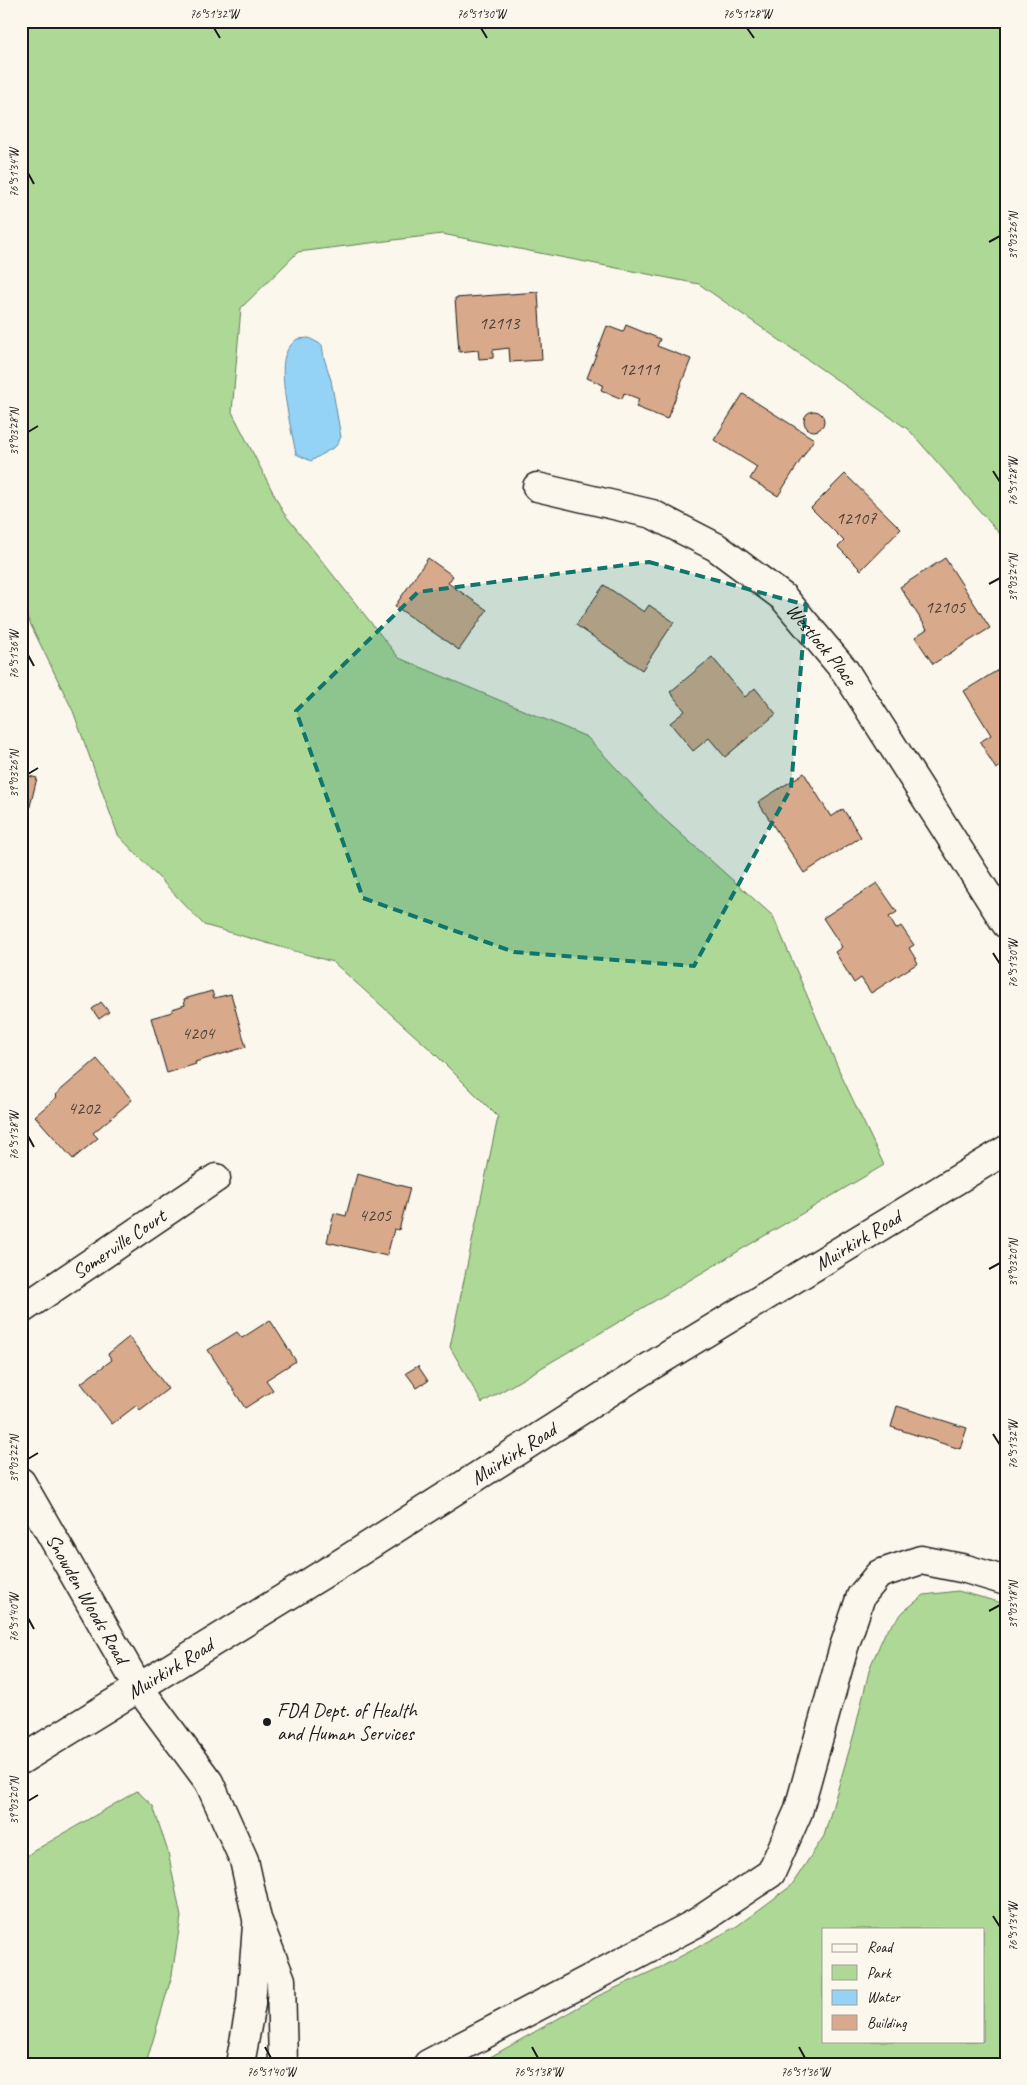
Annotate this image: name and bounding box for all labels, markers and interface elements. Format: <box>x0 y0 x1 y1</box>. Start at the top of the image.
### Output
text: 76°51'32"W <box>190 6 241 22</box>
text: 76°51'30"W <box>457 6 508 22</box>
text: 76°51'28"W <box>723 6 774 22</box>
text: 76°51'34"W <box>6 146 22 197</box>
text: 39°03'26"N <box>1005 211 1021 260</box>
house number: 12113 <box>479 312 521 334</box>
house number: 12111 <box>619 358 660 380</box>
text: 39°03'28"N <box>6 407 22 456</box>
text: 76°51'28"W <box>1005 455 1021 506</box>
house number: 12107 <box>836 507 877 529</box>
text: 39°03'24"N <box>1005 553 1021 602</box>
house number: 12105 <box>925 596 966 618</box>
street label: Westlock Place <box>781 598 864 691</box>
text: 76°51'36"W <box>6 628 22 679</box>
text: 39°03'26"N <box>6 749 22 798</box>
text: 76°51'30"W <box>1005 937 1021 988</box>
house number: 4204 <box>182 1022 216 1044</box>
house number: 4202 <box>68 1097 102 1119</box>
text: 76°51'38"W <box>6 1109 22 1160</box>
street label: Somerville Court <box>67 1202 172 1284</box>
street label: Muirkirk Road <box>810 1203 908 1276</box>
house number: 4205 <box>359 1204 392 1226</box>
text: 39°03'20"N <box>1005 1238 1021 1287</box>
street label: Muirkirk Road <box>466 1415 563 1490</box>
text: 76°51'32"W <box>1005 1418 1021 1469</box>
text: 39°03'22"N <box>6 1434 22 1483</box>
street label: Snowden Woods Road <box>41 1529 136 1670</box>
text: 39°03'18"N <box>1005 1580 1021 1629</box>
text: 76°51'40"W <box>6 1591 22 1642</box>
street label: Muirkirk Road <box>122 1631 220 1704</box>
place label: FDA Dept. of Health and Human Services <box>277 1698 418 1746</box>
marker: FDA Dept. of Health and Human Services <box>261 1716 273 1728</box>
text: 39°03'20"N <box>6 1776 22 1825</box>
text: 76°51'34"W <box>1005 1900 1021 1951</box>
legend <box>822 1928 984 2042</box>
text: Road <box>867 1938 894 1957</box>
text: Park <box>867 1964 892 1983</box>
text: Water <box>867 1988 901 2007</box>
text: Building <box>867 2014 907 2033</box>
text: 76°51'40"W <box>247 2064 298 2080</box>
text: 76°51'38"W <box>514 2064 565 2080</box>
text: 76°51'36"W <box>781 2064 832 2080</box>

